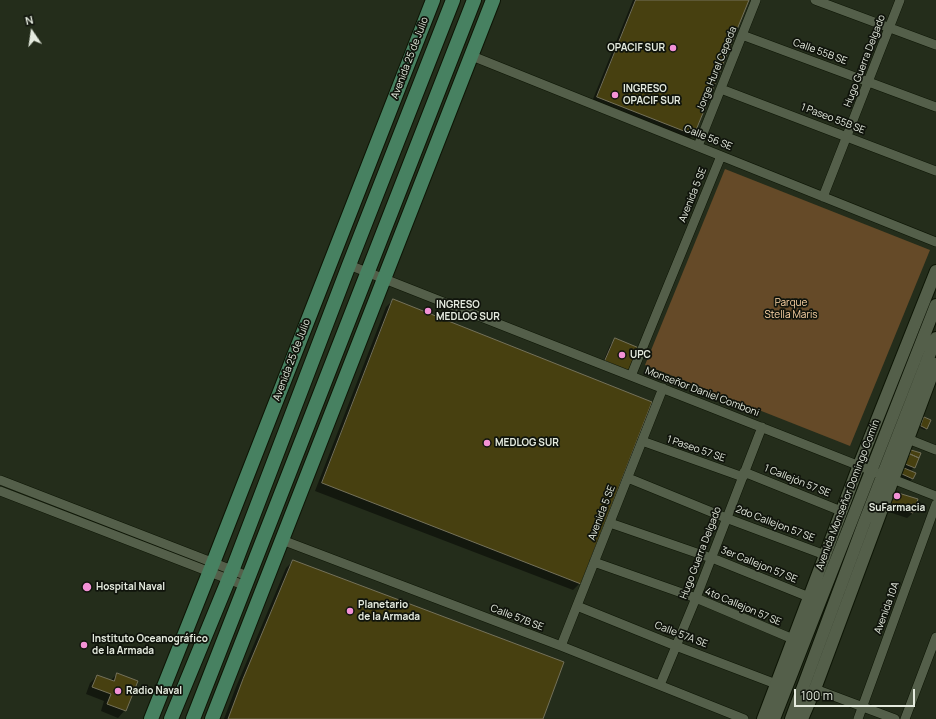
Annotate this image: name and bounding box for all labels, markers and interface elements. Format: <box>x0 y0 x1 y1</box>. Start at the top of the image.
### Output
north arrow <box>12 12 52 52</box>
text: N <box>24 12 35 28</box>
street label: Hugo Guerra Delgado <box>842 13 888 109</box>
street label: Avenida 25 de Julio <box>389 15 431 101</box>
street label: Jorge Hurel Cepeda <box>695 25 739 113</box>
street label: Calle 55B SE <box>791 37 849 67</box>
place label: OPACIF SUR <box>607 42 665 54</box>
marker: OPACIF SUR <box>668 43 678 53</box>
place label: INGRESO OPACIF SUR <box>623 83 681 106</box>
marker: INGRESO OPACIF SUR <box>610 90 620 100</box>
street label: 1 Paseo 55B SE <box>799 101 867 137</box>
street label: Calle 56 SE <box>682 123 734 153</box>
street label: Avenida 5 SE <box>677 166 709 224</box>
park label: Parque Stella Maris <box>764 297 818 320</box>
place label: INGRESO MEDLOG SUR <box>436 299 500 322</box>
marker: INGRESO MEDLOG SUR <box>423 306 433 316</box>
street label: Avenida 25 de Julio <box>271 317 313 403</box>
place label: UPC <box>630 349 651 361</box>
marker: UPC <box>617 350 627 360</box>
street label: Monseñor Daniel Comboni <box>643 365 761 419</box>
street label: Avenida Monseñor Domingo Comín <box>814 418 882 572</box>
street label: 1 Paseo 57 SE <box>665 433 727 465</box>
place label: MEDLOG SUR <box>495 437 559 449</box>
marker: MEDLOG SUR <box>482 438 492 448</box>
street label: 1 Callejón 57 SE <box>762 462 832 500</box>
street label: Avenida 5 SE <box>586 484 618 542</box>
marker: SuFarmacia <box>892 491 902 501</box>
place label: SuFarmacia <box>869 502 925 514</box>
street label: 2do Callejon 57 SE <box>734 503 816 545</box>
street label: Hugo Guerra Delgado <box>678 505 724 601</box>
street label: 3er Callejon 57 SE <box>719 544 799 586</box>
street label: Avenida 10A <box>872 580 902 636</box>
marker: Hospital Naval <box>81 581 93 593</box>
place label: Hospital Naval <box>96 581 165 593</box>
street label: 4to Callejon 57 SE <box>703 585 783 629</box>
place label: Planetario de la Armada <box>358 599 420 622</box>
street label: Calle 57B SE <box>489 602 545 634</box>
marker: Planetario de la Armada <box>345 606 355 616</box>
street label: Calle 57A SE <box>653 619 709 651</box>
place label: Instituto Oceanográfico de la Armada <box>92 633 208 656</box>
marker: Instituto Oceanográfico de la Armada <box>79 640 89 650</box>
scale bar <box>796 681 917 707</box>
place label: Radio Naval <box>126 685 182 697</box>
marker: Radio Naval <box>113 686 123 696</box>
text: 100 m <box>801 687 833 704</box>

